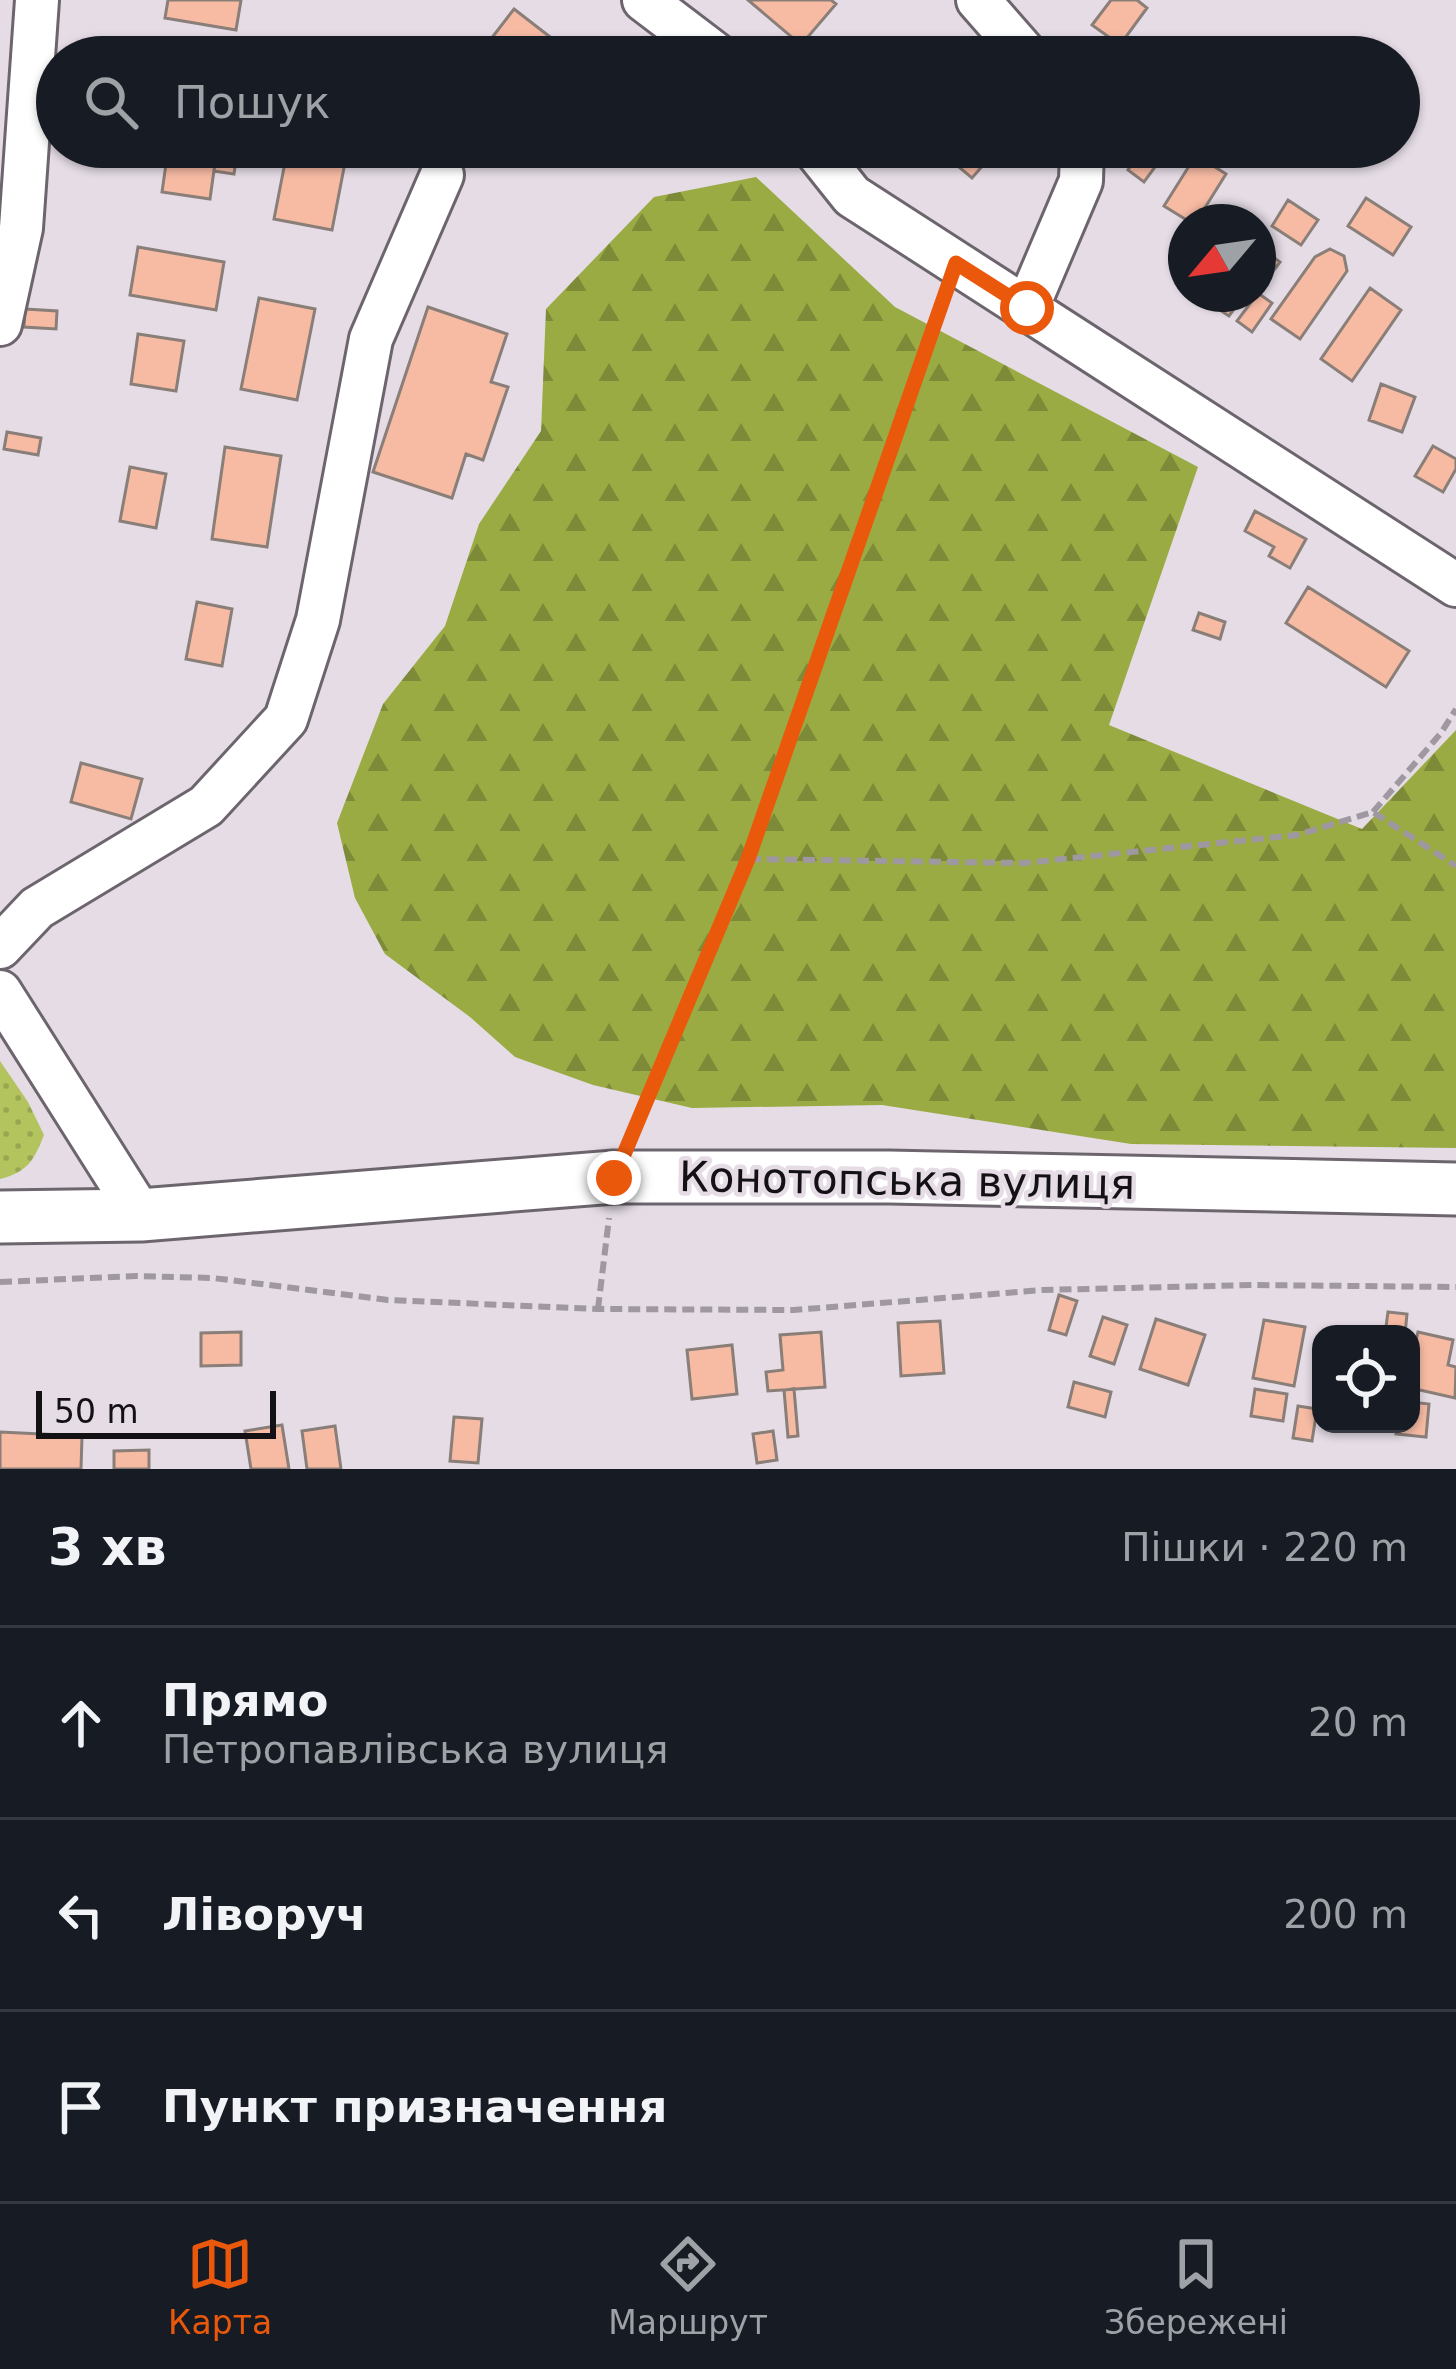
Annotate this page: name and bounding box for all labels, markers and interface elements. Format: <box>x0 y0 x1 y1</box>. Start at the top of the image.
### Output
search box <box>36 36 1420 168</box>
icon: search <box>78 69 144 135</box>
text: Пошук <box>174 76 330 129</box>
north arrow <box>1168 204 1276 312</box>
route start <box>1000 281 1054 335</box>
route end <box>587 1151 641 1205</box>
street label: Конотопська вулиця <box>678 1152 1135 1209</box>
map controls <box>1312 1325 1420 1433</box>
button: locate <box>1312 1325 1420 1433</box>
scale bar <box>36 1385 276 1438</box>
text: 50 m <box>54 1392 139 1431</box>
text: 3 хв <box>48 1518 166 1577</box>
text: Пішки · 220 m <box>1121 1525 1408 1570</box>
text: Прямо <box>162 1674 328 1727</box>
icon: ahead <box>48 1690 114 1756</box>
text: 20 m <box>1308 1700 1408 1745</box>
text: Петропавлівська вулиця <box>162 1727 668 1772</box>
icon: left <box>48 1882 114 1948</box>
text: Ліворуч <box>162 1888 367 1941</box>
text: 200 m <box>1283 1892 1408 1937</box>
icon: arrive <box>48 2074 114 2140</box>
text: Пункт призначення <box>162 2080 667 2133</box>
tab: Карта <box>168 2231 272 2342</box>
tab: Маршрут <box>608 2231 768 2342</box>
tab: Збережені <box>1104 2231 1288 2342</box>

